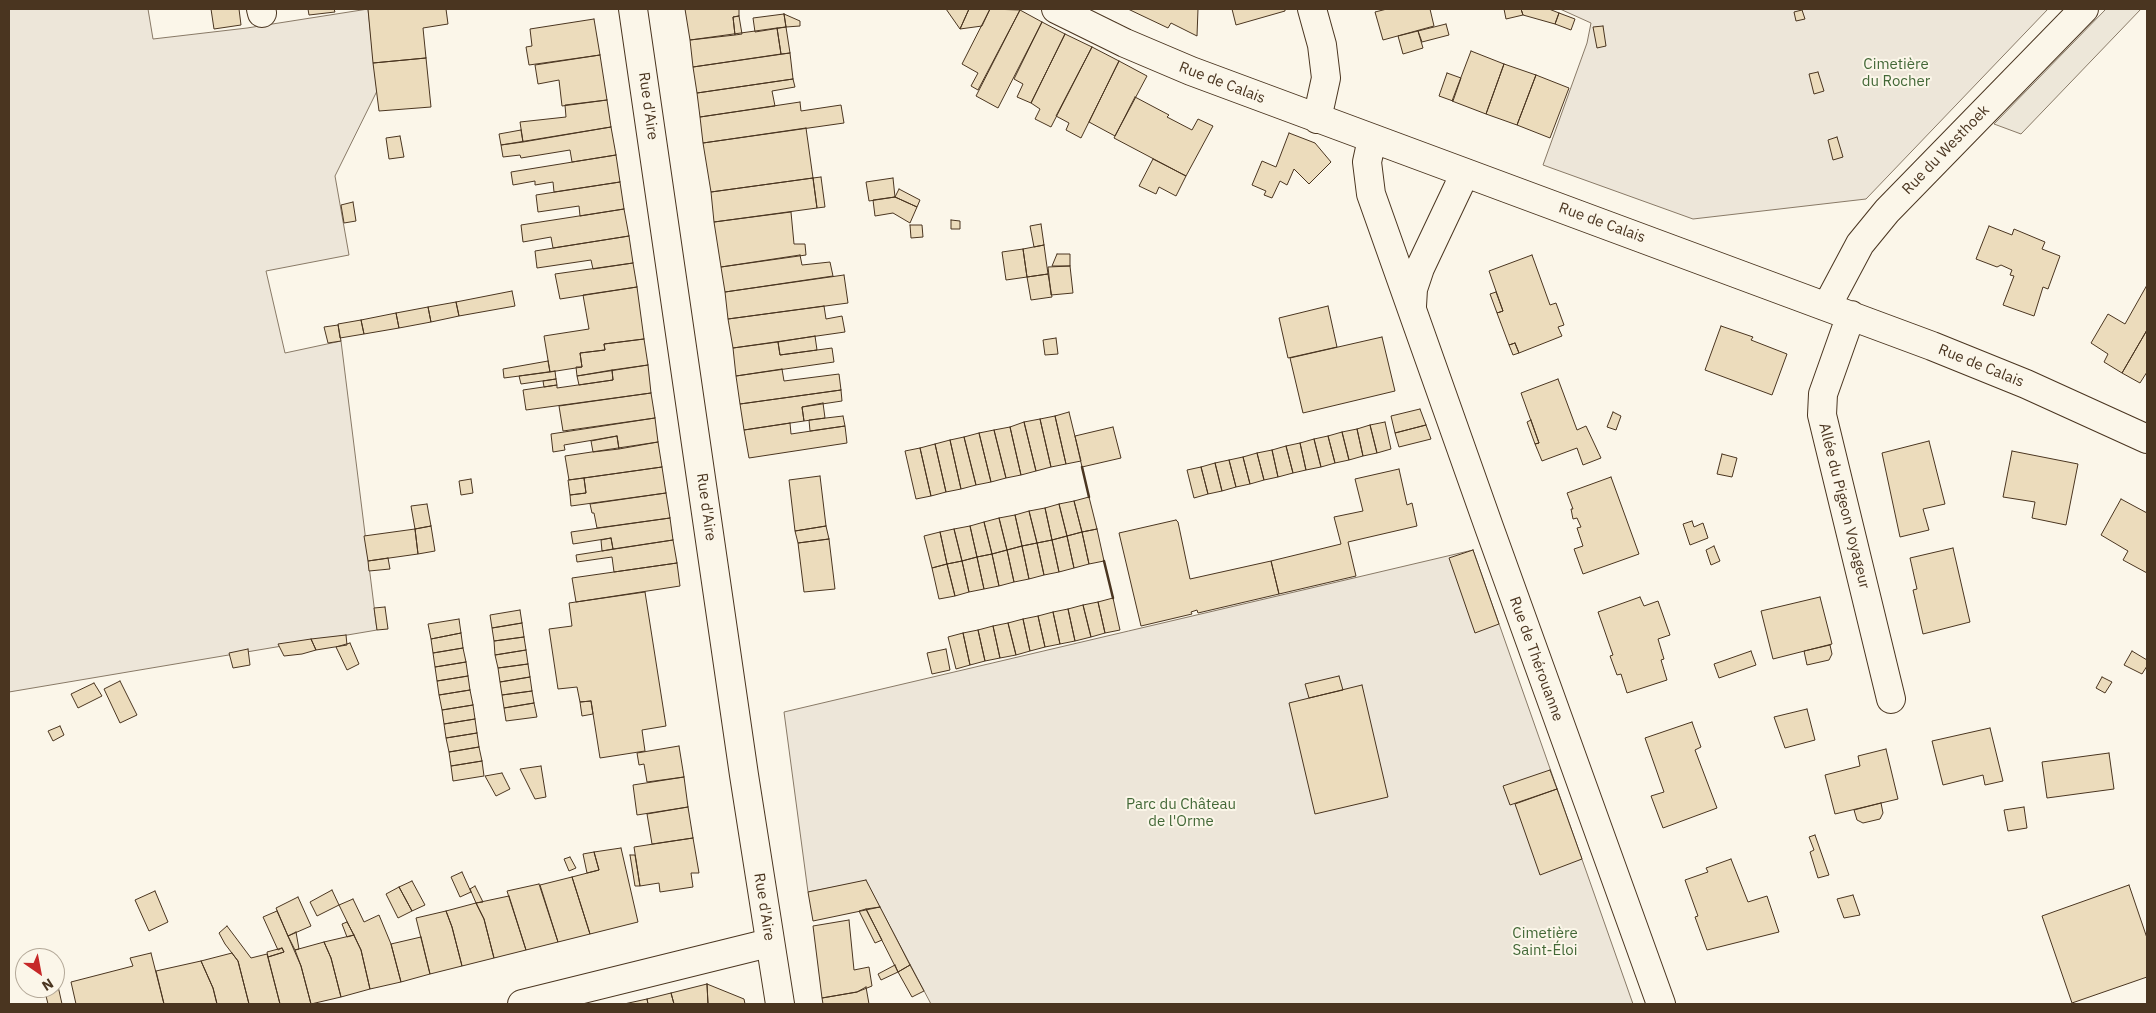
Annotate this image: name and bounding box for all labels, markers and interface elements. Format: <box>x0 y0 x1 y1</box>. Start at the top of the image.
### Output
park label: Cimetière du Rocher <box>1862 56 1930 91</box>
street label: Rue de Calais <box>1176 58 1268 108</box>
street label: Rue d'Aire <box>634 71 662 141</box>
street label: Rue du Westhoek <box>1899 101 1993 199</box>
street label: Rue de Calais <box>1556 199 1648 247</box>
street label: Rue de Calais <box>1936 341 2026 391</box>
street label: Allée du Pigeon Voyageur <box>1815 421 1873 591</box>
street label: Rue d'Aire <box>692 472 720 542</box>
street label: Rue de Thérouanne <box>1505 594 1567 724</box>
park label: Parc du Château de l'Orme <box>1126 796 1236 831</box>
street label: Rue d'Aire <box>750 872 778 942</box>
park label: Cimetière Saint-Éloi <box>1512 925 1578 960</box>
north arrow <box>15 948 65 998</box>
text: N <box>38 974 57 995</box>

